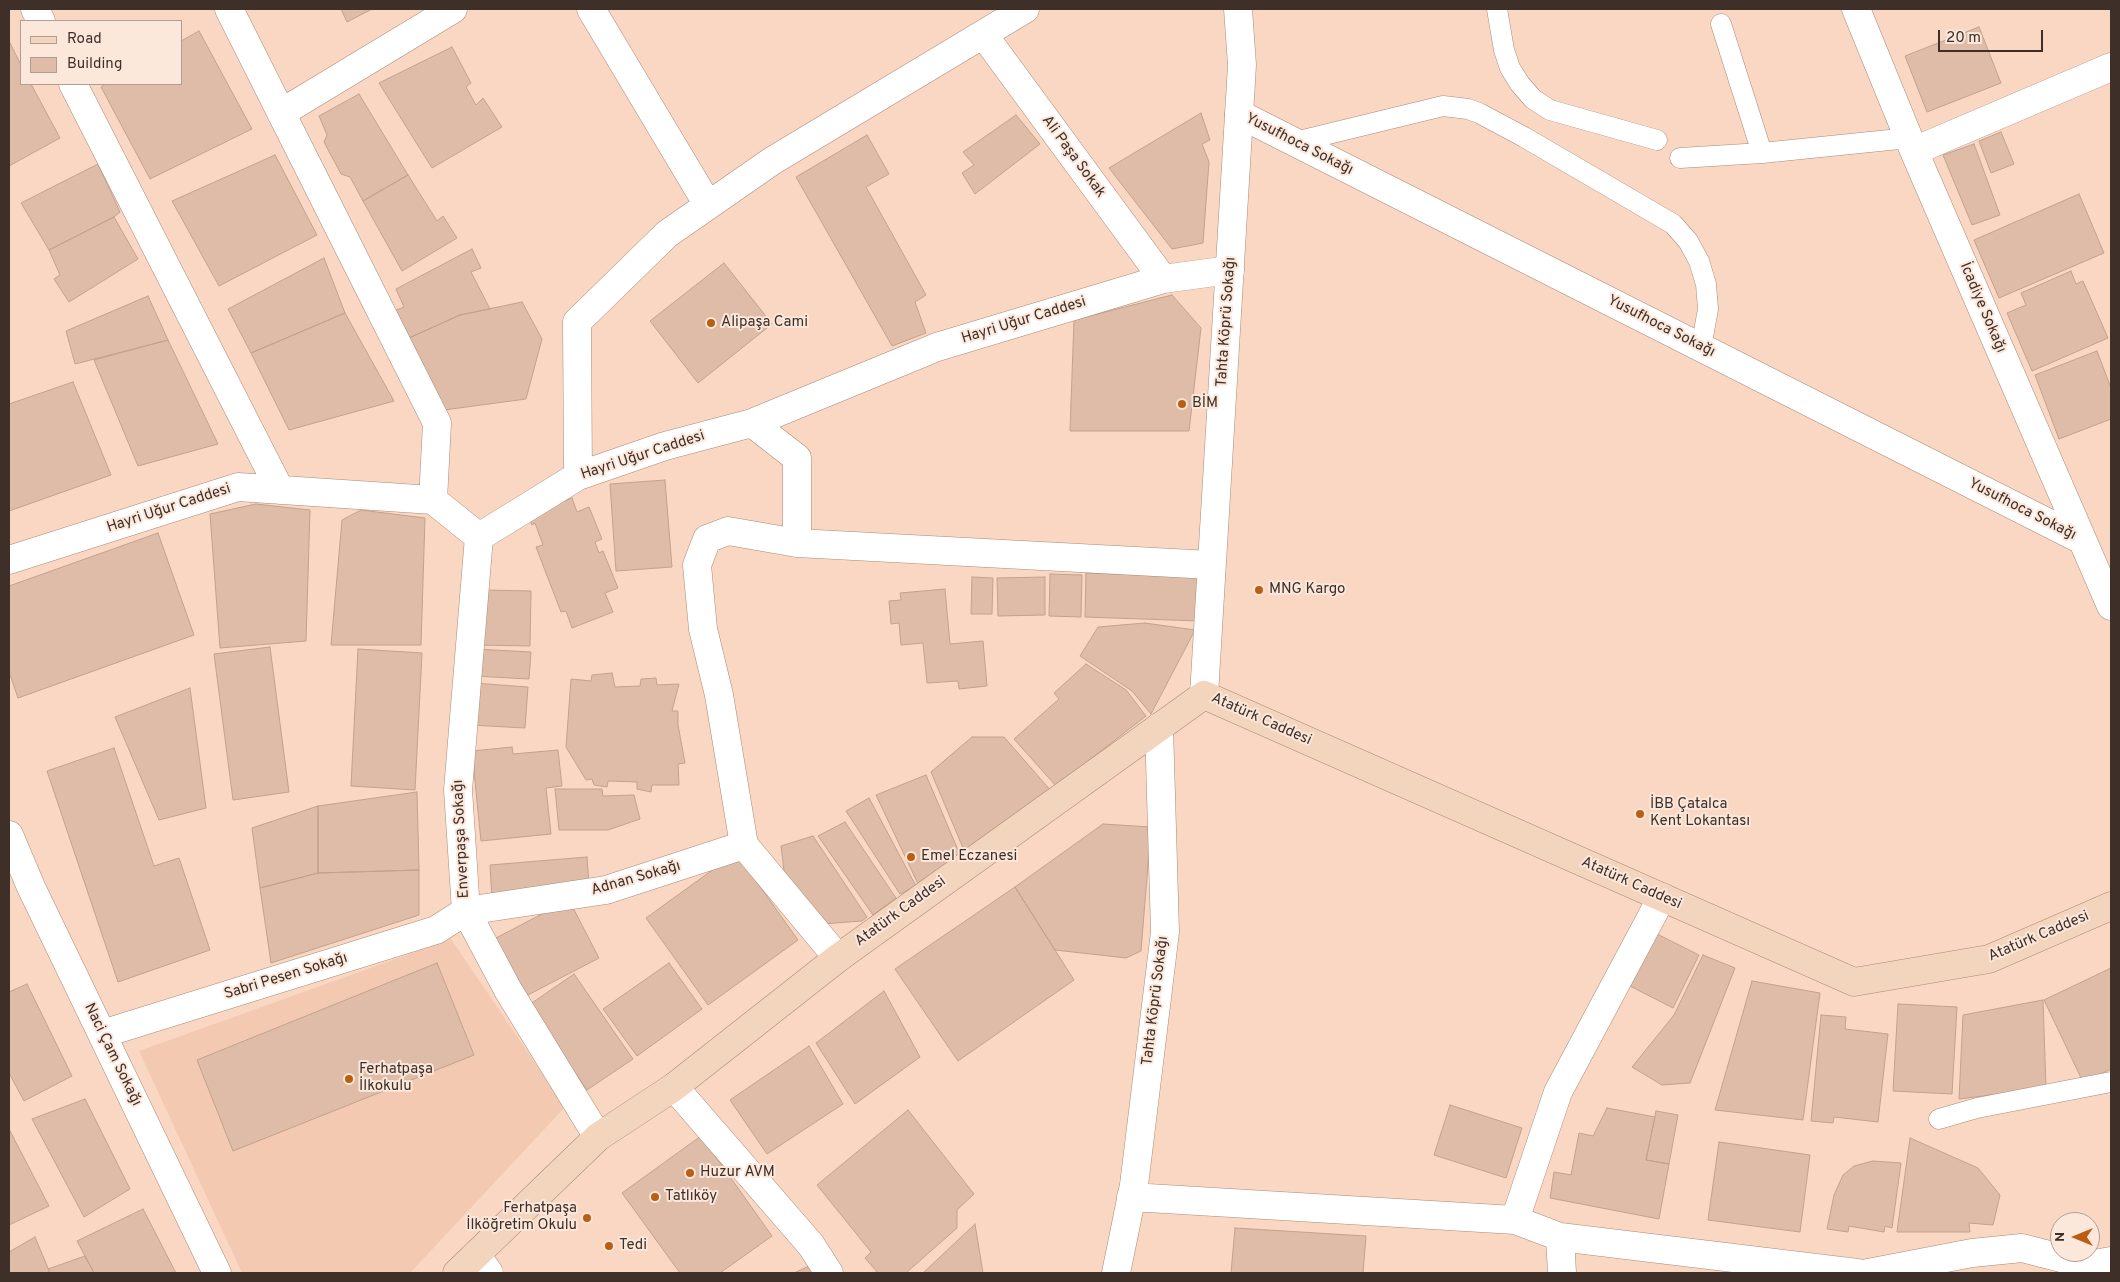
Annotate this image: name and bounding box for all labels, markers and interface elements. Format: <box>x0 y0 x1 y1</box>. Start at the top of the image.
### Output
legend <box>20 20 182 85</box>
scale bar <box>1940 20 2045 52</box>
text: 20 m <box>1946 29 1981 48</box>
text: Road <box>67 30 102 49</box>
text: Building <box>67 55 122 74</box>
street label: Yusufhoca Sokağı <box>1242 110 1356 180</box>
street label: Ali Paşa Sokak <box>1037 112 1109 202</box>
street label: Tahta Köprü Sokağı <box>1213 256 1241 388</box>
street label: İcadiye Sokağı <box>1955 260 2009 356</box>
street label: Yusufhoca Sokağı <box>1604 292 1718 362</box>
street label: Hayri Uğur Caddesi <box>960 294 1088 348</box>
place label: Alipaşa Cami <box>721 314 808 332</box>
marker: Alipaşa Cami <box>705 317 717 329</box>
place label: BİM <box>1192 395 1218 413</box>
marker: BİM <box>1176 398 1188 410</box>
street label: Hayri Uğur Caddesi <box>579 427 707 485</box>
street label: Yusufhoca Sokağı <box>1965 475 2079 545</box>
street label: Hayri Uğur Caddesi <box>105 480 233 538</box>
place label: MNG Kargo <box>1269 581 1345 599</box>
marker: MNG Kargo <box>1253 584 1265 596</box>
street label: Atatürk Caddesi <box>1208 690 1314 750</box>
street label: Enverpaşa Sokağı <box>450 779 474 899</box>
place label: İBB Çatalca Kent Lokantası <box>1650 796 1750 831</box>
marker: İBB Çatalca Kent Lokantası <box>1634 808 1646 820</box>
place label: Emel Eczanesi <box>921 848 1017 866</box>
marker: Emel Eczanesi <box>905 851 917 863</box>
street label: Atatürk Caddesi <box>1578 854 1684 914</box>
street label: Adnan Sokağı <box>589 858 683 900</box>
street label: Atatürk Caddesi <box>852 873 950 951</box>
street label: Atatürk Caddesi <box>1986 908 2092 966</box>
street label: Tahta Köprü Sokağı <box>1139 935 1173 1067</box>
street label: Sabri Pesen Sokağı <box>222 950 350 1004</box>
street label: Naci Çam Sokağı <box>79 1001 145 1109</box>
place label: Ferhatpaşa İlkokulu <box>359 1061 433 1096</box>
marker: Ferhatpaşa İlkokulu <box>343 1073 355 1085</box>
place label: Huzur AVM <box>700 1164 775 1182</box>
marker: Huzur AVM <box>684 1167 696 1179</box>
place label: Tatlıköy <box>665 1188 717 1206</box>
marker: Tatlıköy <box>649 1191 661 1203</box>
place label: Ferhatpaşa İlköğretim Okulu <box>466 1200 577 1235</box>
marker: Ferhatpaşa İlköğretim Okulu <box>581 1212 593 1224</box>
north arrow <box>2050 1212 2100 1262</box>
text: N <box>2052 1232 2069 1242</box>
place label: Tedi <box>619 1237 647 1255</box>
marker: Tedi <box>603 1240 615 1252</box>

